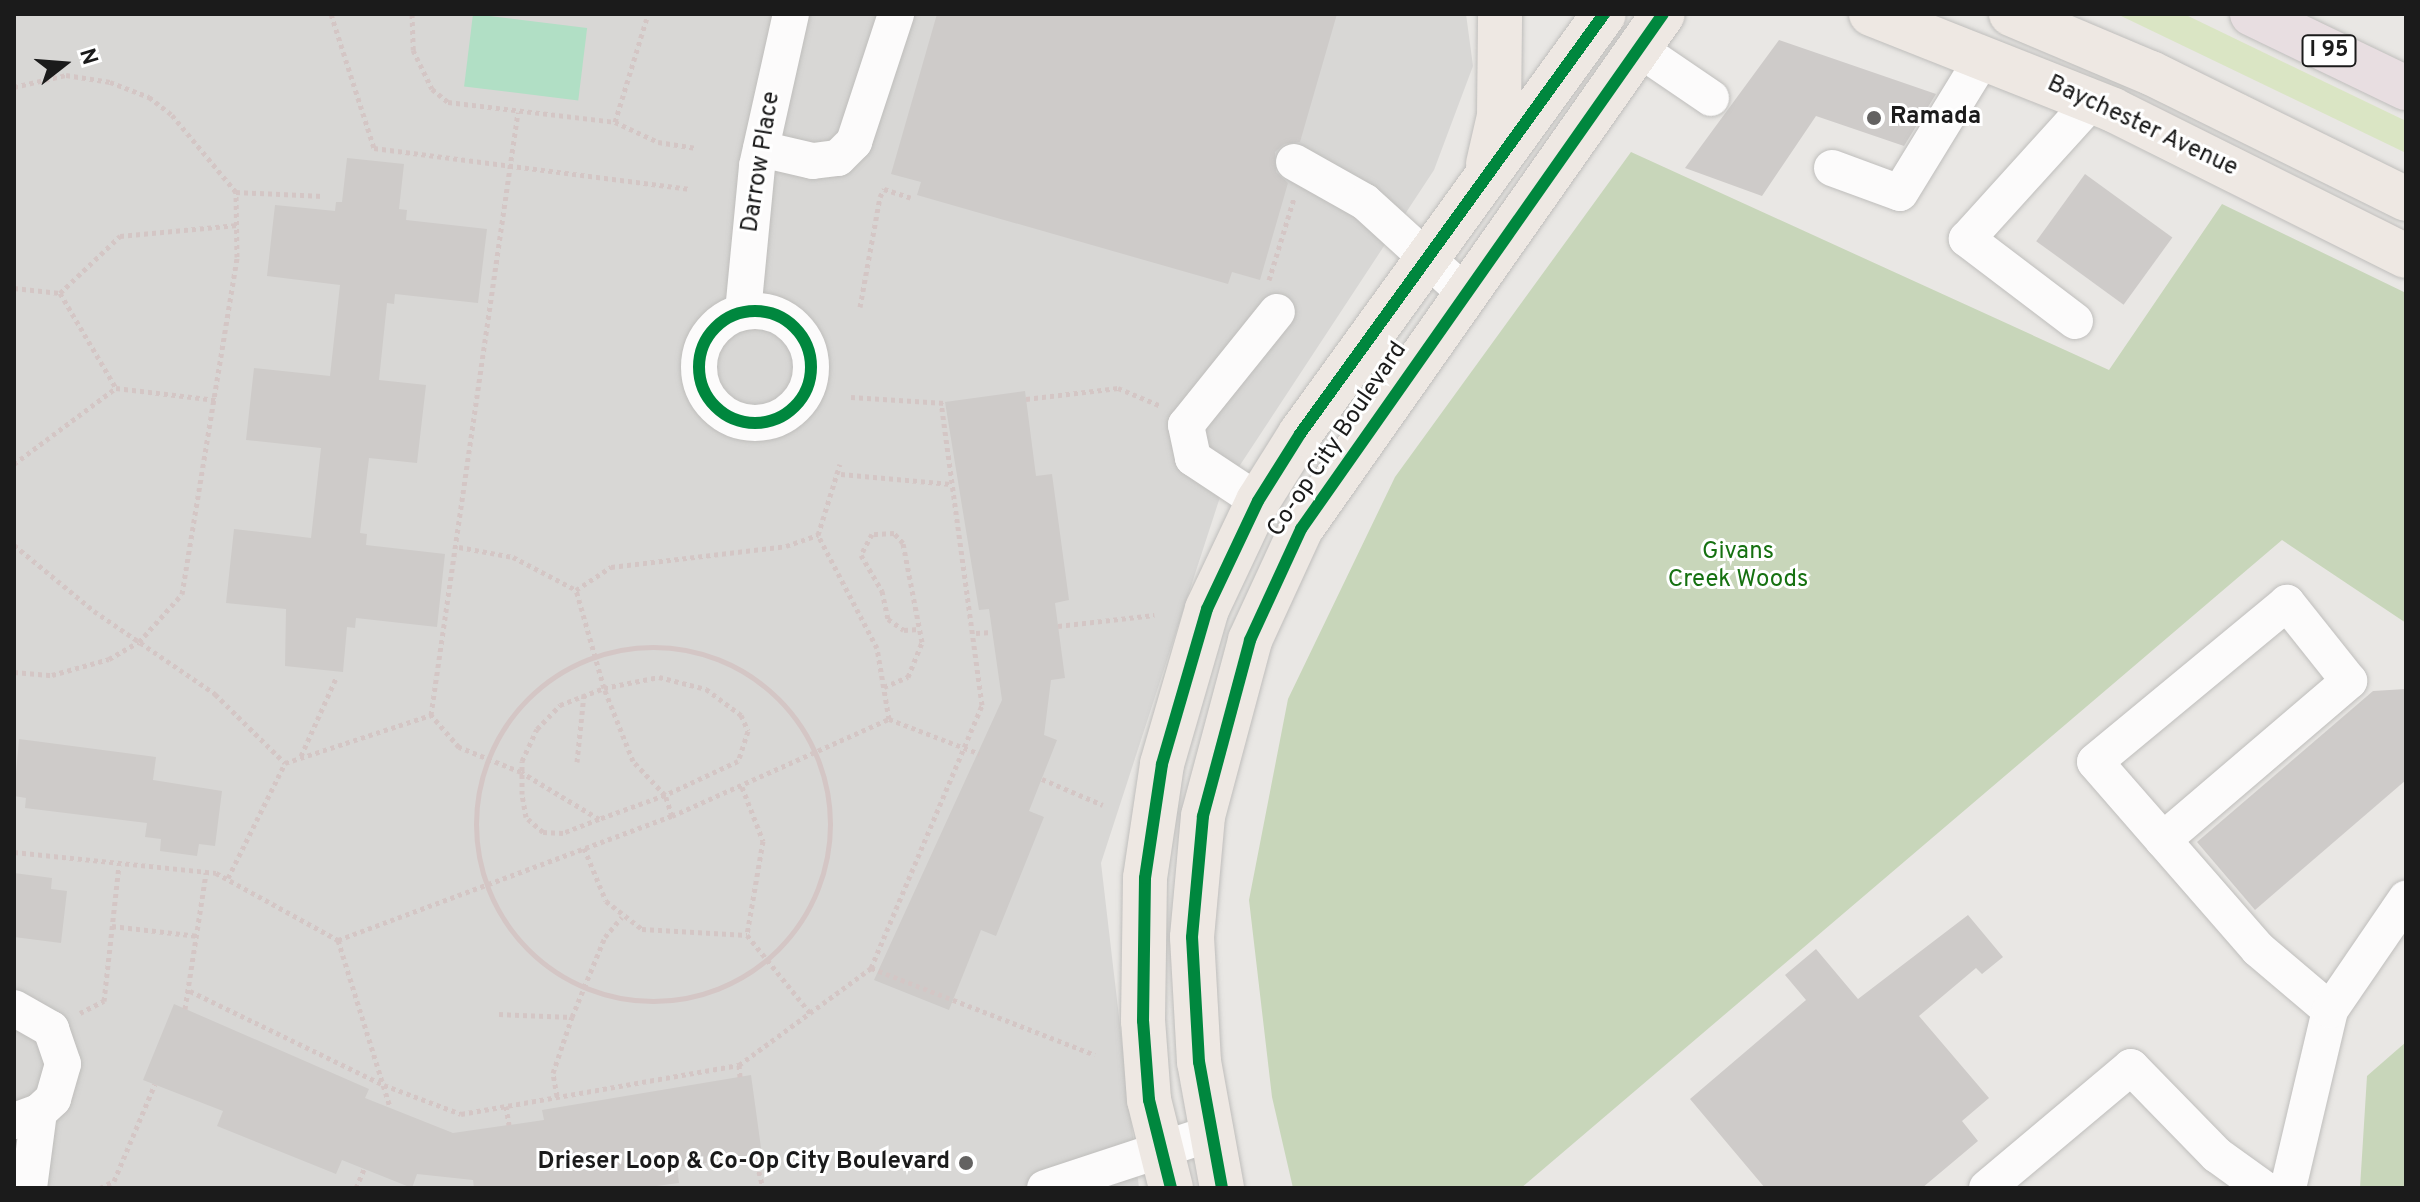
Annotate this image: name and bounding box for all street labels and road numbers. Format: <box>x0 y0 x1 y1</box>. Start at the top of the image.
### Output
road number: I 95 <box>2301 33 2357 69</box>
street label: Baychester Avenue <box>2042 70 2242 184</box>
street label: Darrow Place <box>737 89 787 235</box>
street label: Co-op City Boulevard <box>1262 337 1414 543</box>

